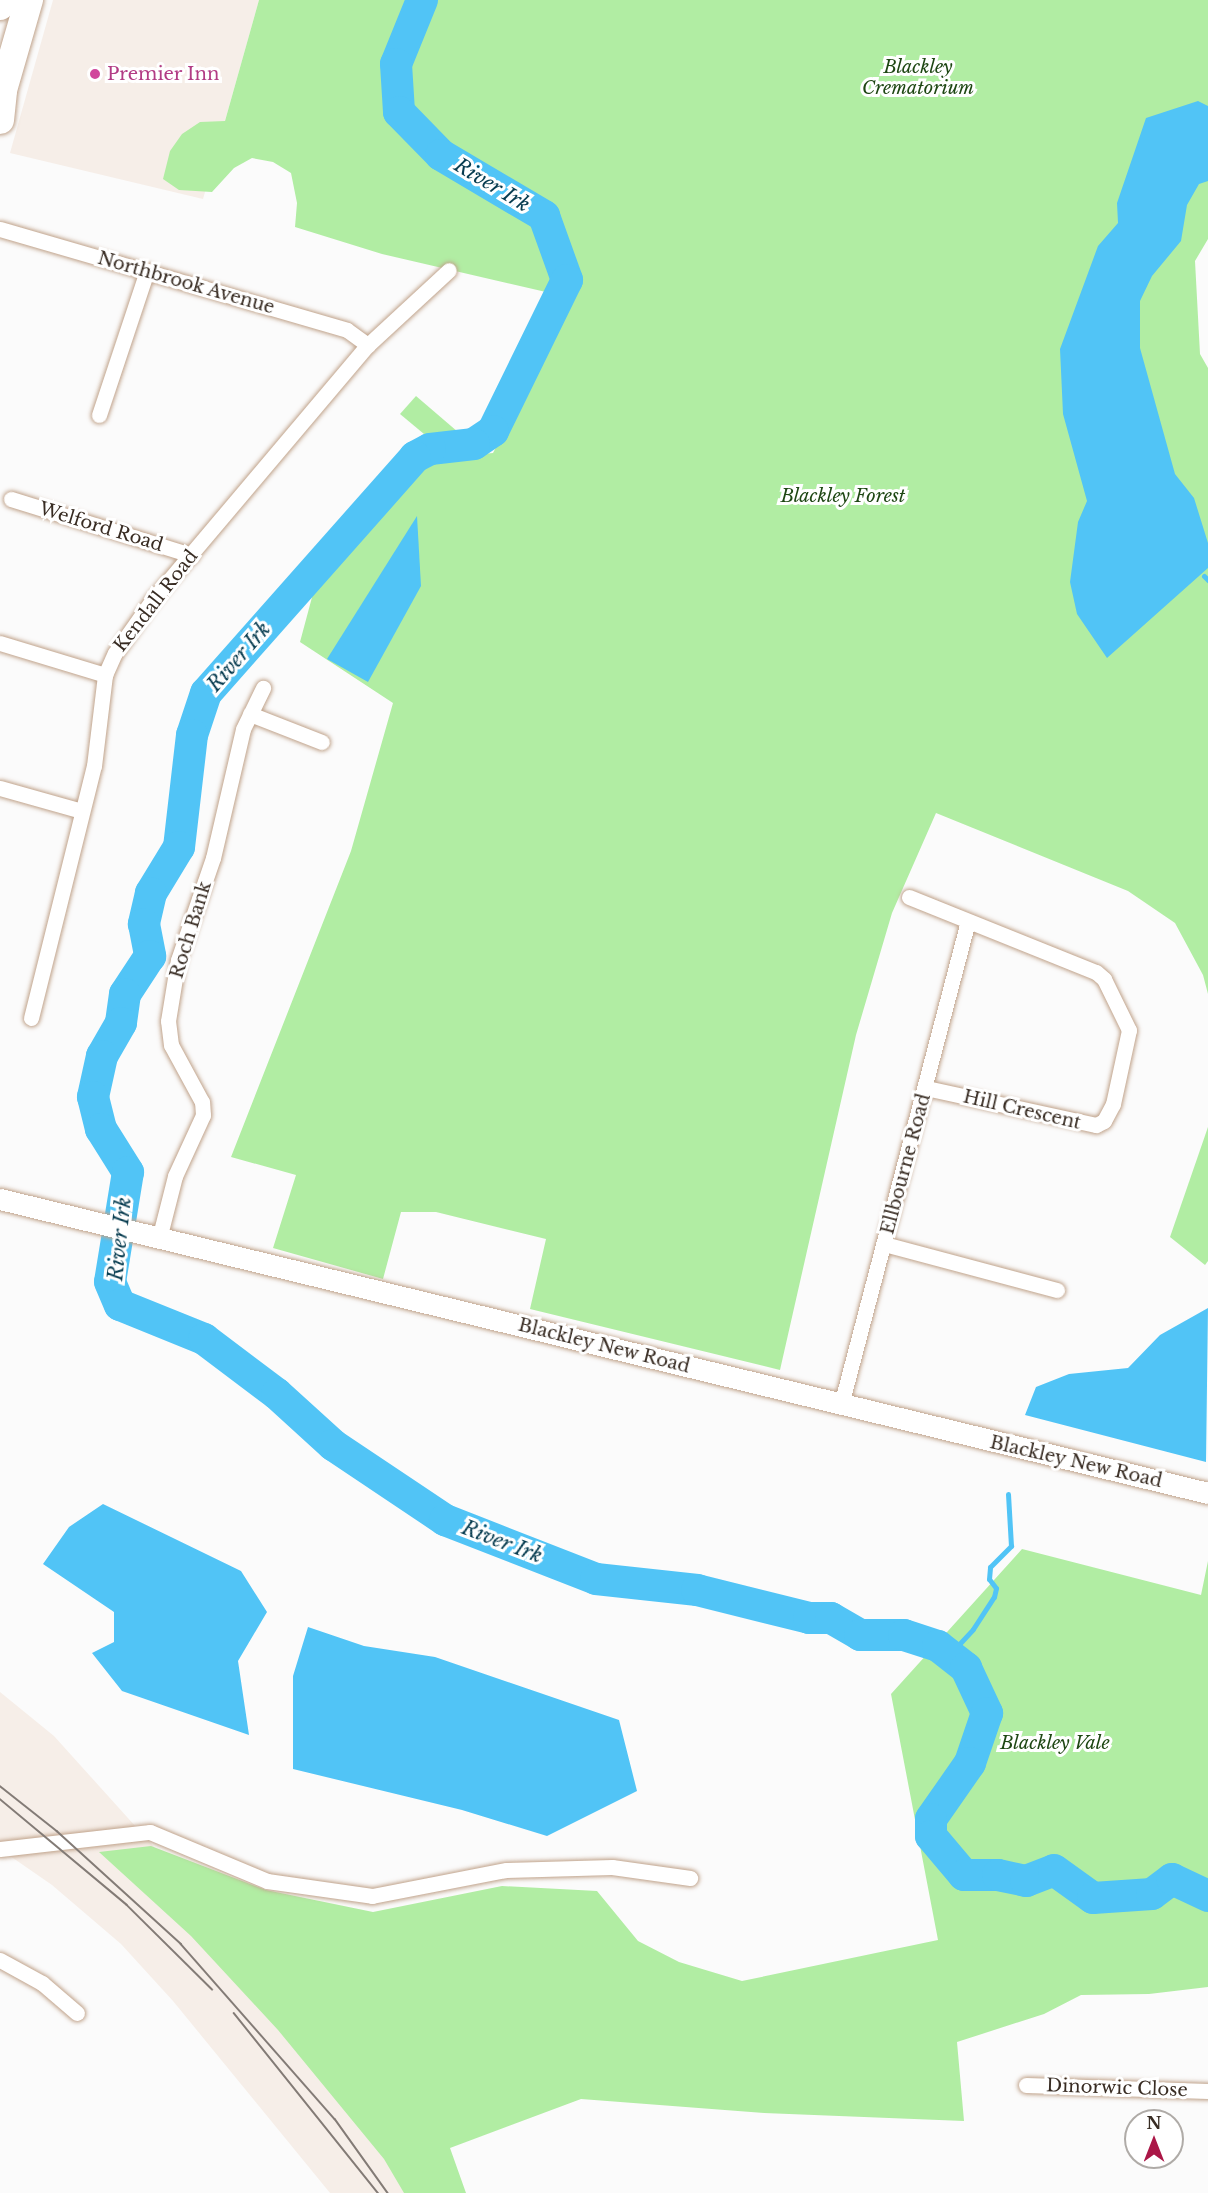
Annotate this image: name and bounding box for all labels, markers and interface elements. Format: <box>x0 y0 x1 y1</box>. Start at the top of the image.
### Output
park label: Blackley Crematorium <box>862 57 974 100</box>
place label: Premier Inn <box>107 63 220 85</box>
marker: Premier Inn <box>88 67 102 81</box>
water label: River Irk <box>450 153 534 217</box>
street label: Northbrook Avenue <box>95 247 277 319</box>
park label: Blackley Forest <box>781 485 905 507</box>
street label: Welford Road <box>36 498 166 556</box>
street label: Kendall Road <box>110 546 202 656</box>
water label: River Irk <box>202 617 276 697</box>
street label: Roch Bank <box>166 879 216 981</box>
street label: Hill Crescent <box>961 1086 1083 1134</box>
street label: Ellbourne Road <box>877 1091 935 1237</box>
water label: River Irk <box>104 1196 136 1282</box>
street label: Blackley New Road <box>515 1314 693 1378</box>
street label: Blackley New Road <box>987 1432 1165 1492</box>
water label: River Irk <box>458 1516 546 1568</box>
park label: Blackley Vale <box>1000 1732 1110 1754</box>
street label: Dinorwic Close <box>1046 2075 1188 2101</box>
north arrow <box>1124 2109 1184 2169</box>
text: N <box>1146 2113 1162 2133</box>

